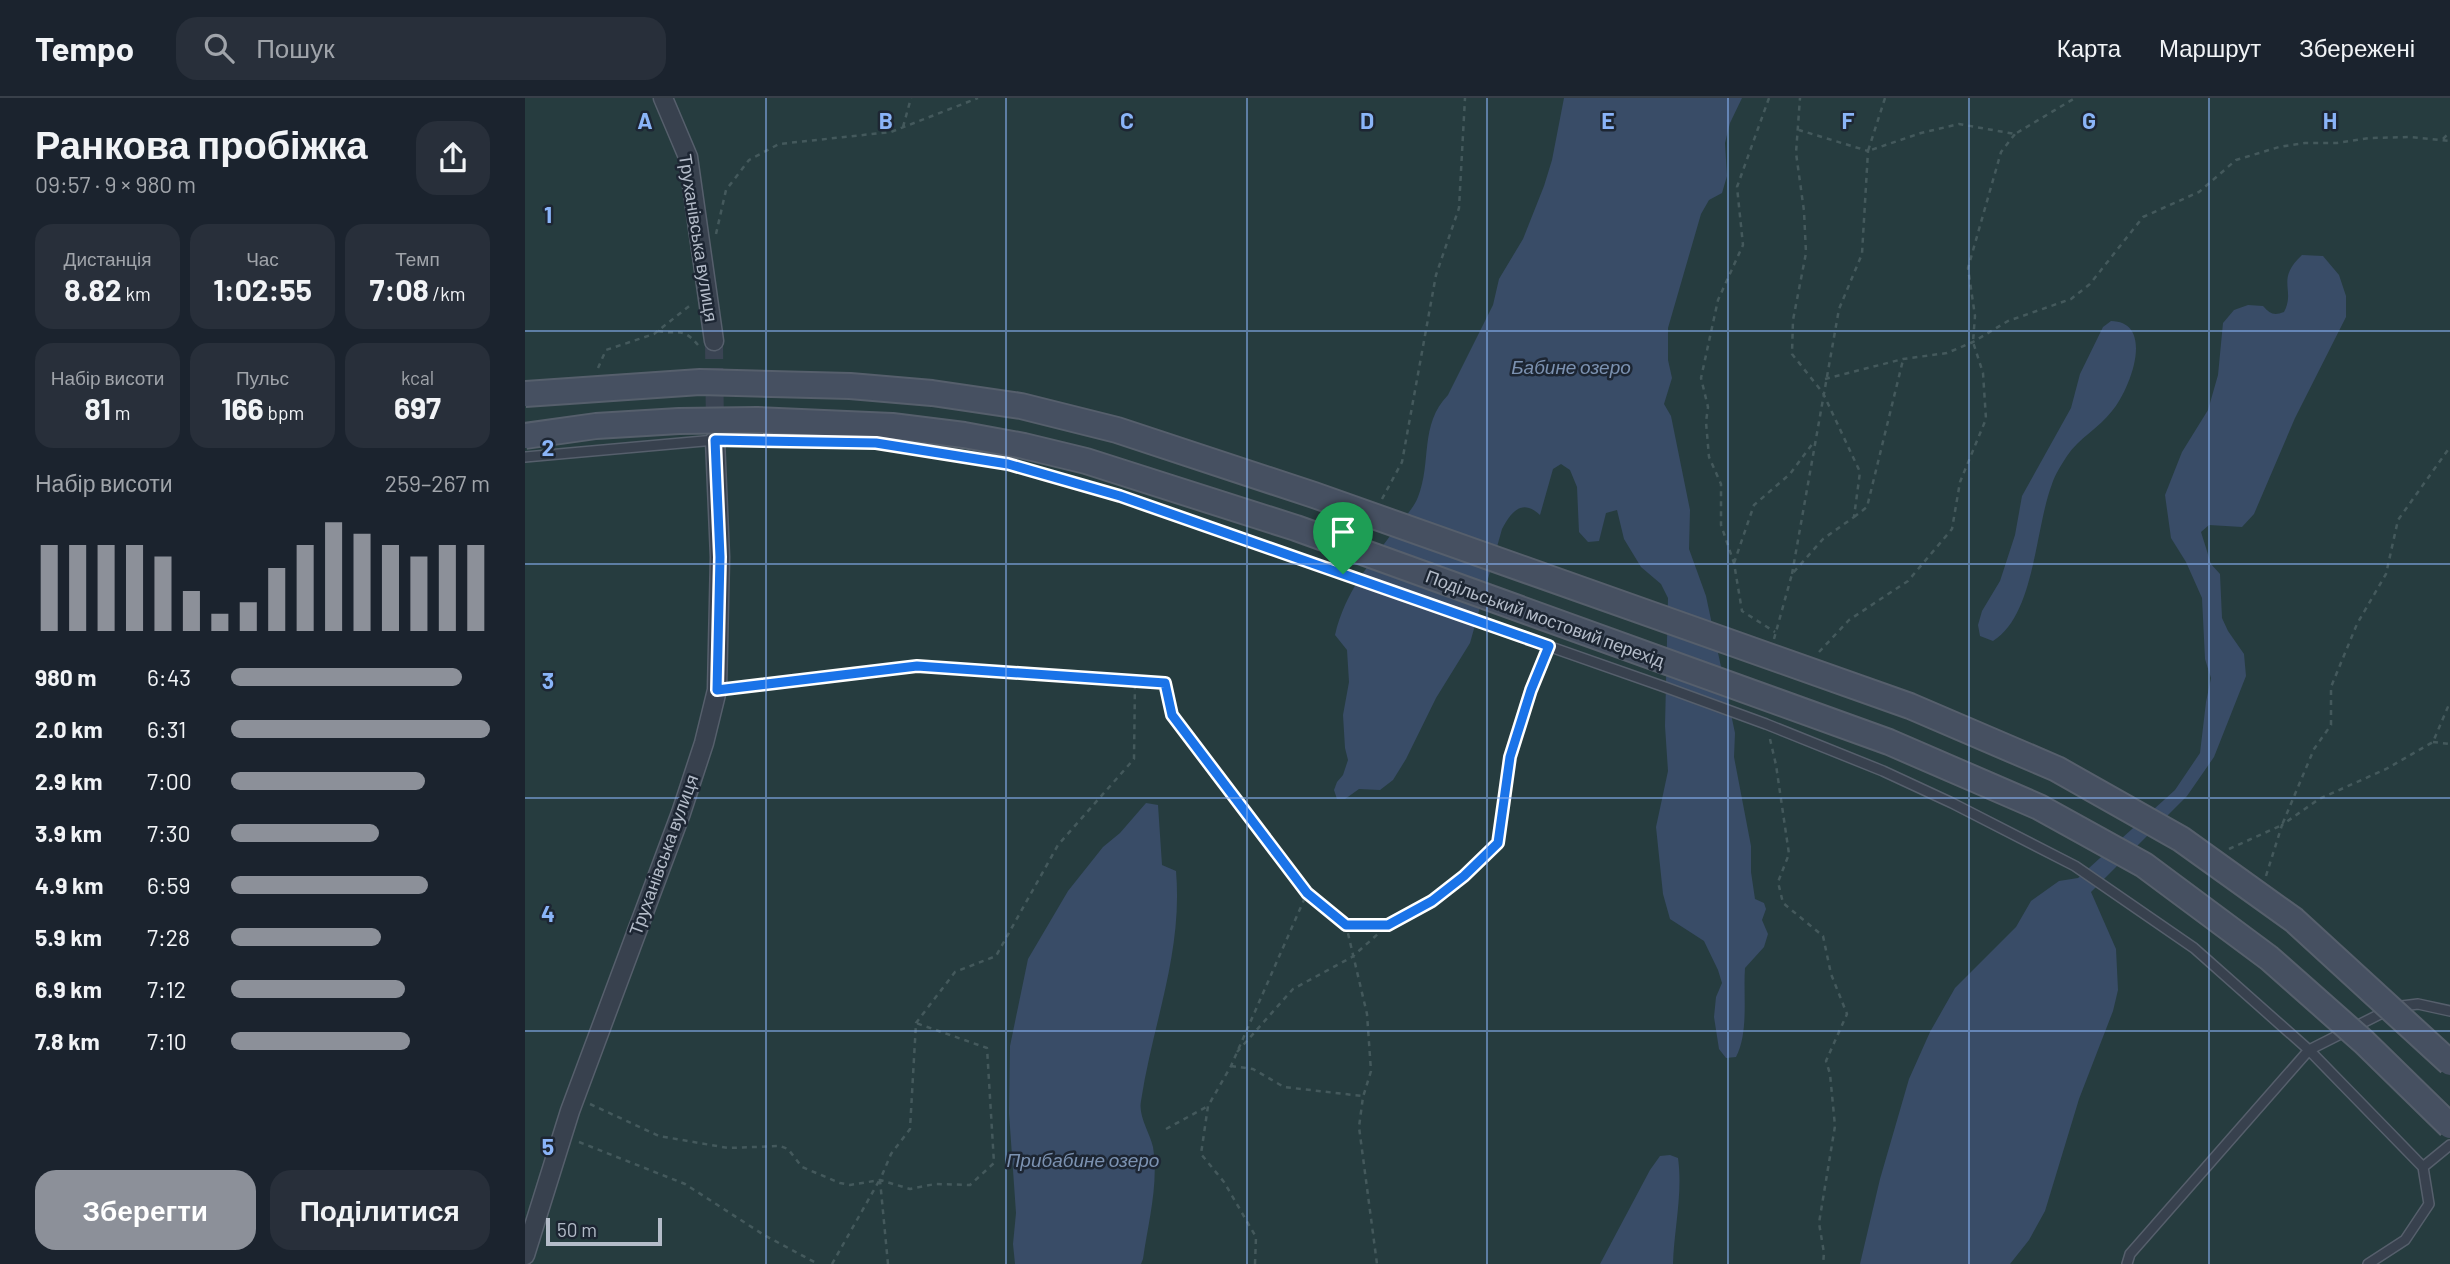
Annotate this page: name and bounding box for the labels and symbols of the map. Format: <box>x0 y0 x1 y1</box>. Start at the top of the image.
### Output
text: A <box>637 106 653 134</box>
text: B <box>879 106 893 134</box>
text: C <box>1120 106 1134 134</box>
text: D <box>1360 106 1374 134</box>
text: E <box>1601 106 1615 134</box>
text: F <box>1842 106 1855 134</box>
text: G <box>2082 106 2096 134</box>
text: H <box>2323 106 2337 134</box>
street label: Труханівська вулиця <box>675 152 723 323</box>
text: 1 <box>544 200 552 228</box>
water label: Бабине озеро <box>1511 355 1631 378</box>
text: 2 <box>542 433 554 461</box>
pin <box>1313 502 1373 574</box>
street label: Подільський мостовий перехід <box>1423 565 1668 672</box>
text: 3 <box>542 666 554 694</box>
street label: Труханівська вулиця <box>624 771 702 938</box>
text: 4 <box>541 899 555 927</box>
text: 5 <box>542 1132 554 1160</box>
water label: Прибабине озеро <box>1007 1148 1159 1171</box>
scale bar <box>546 1215 661 1247</box>

